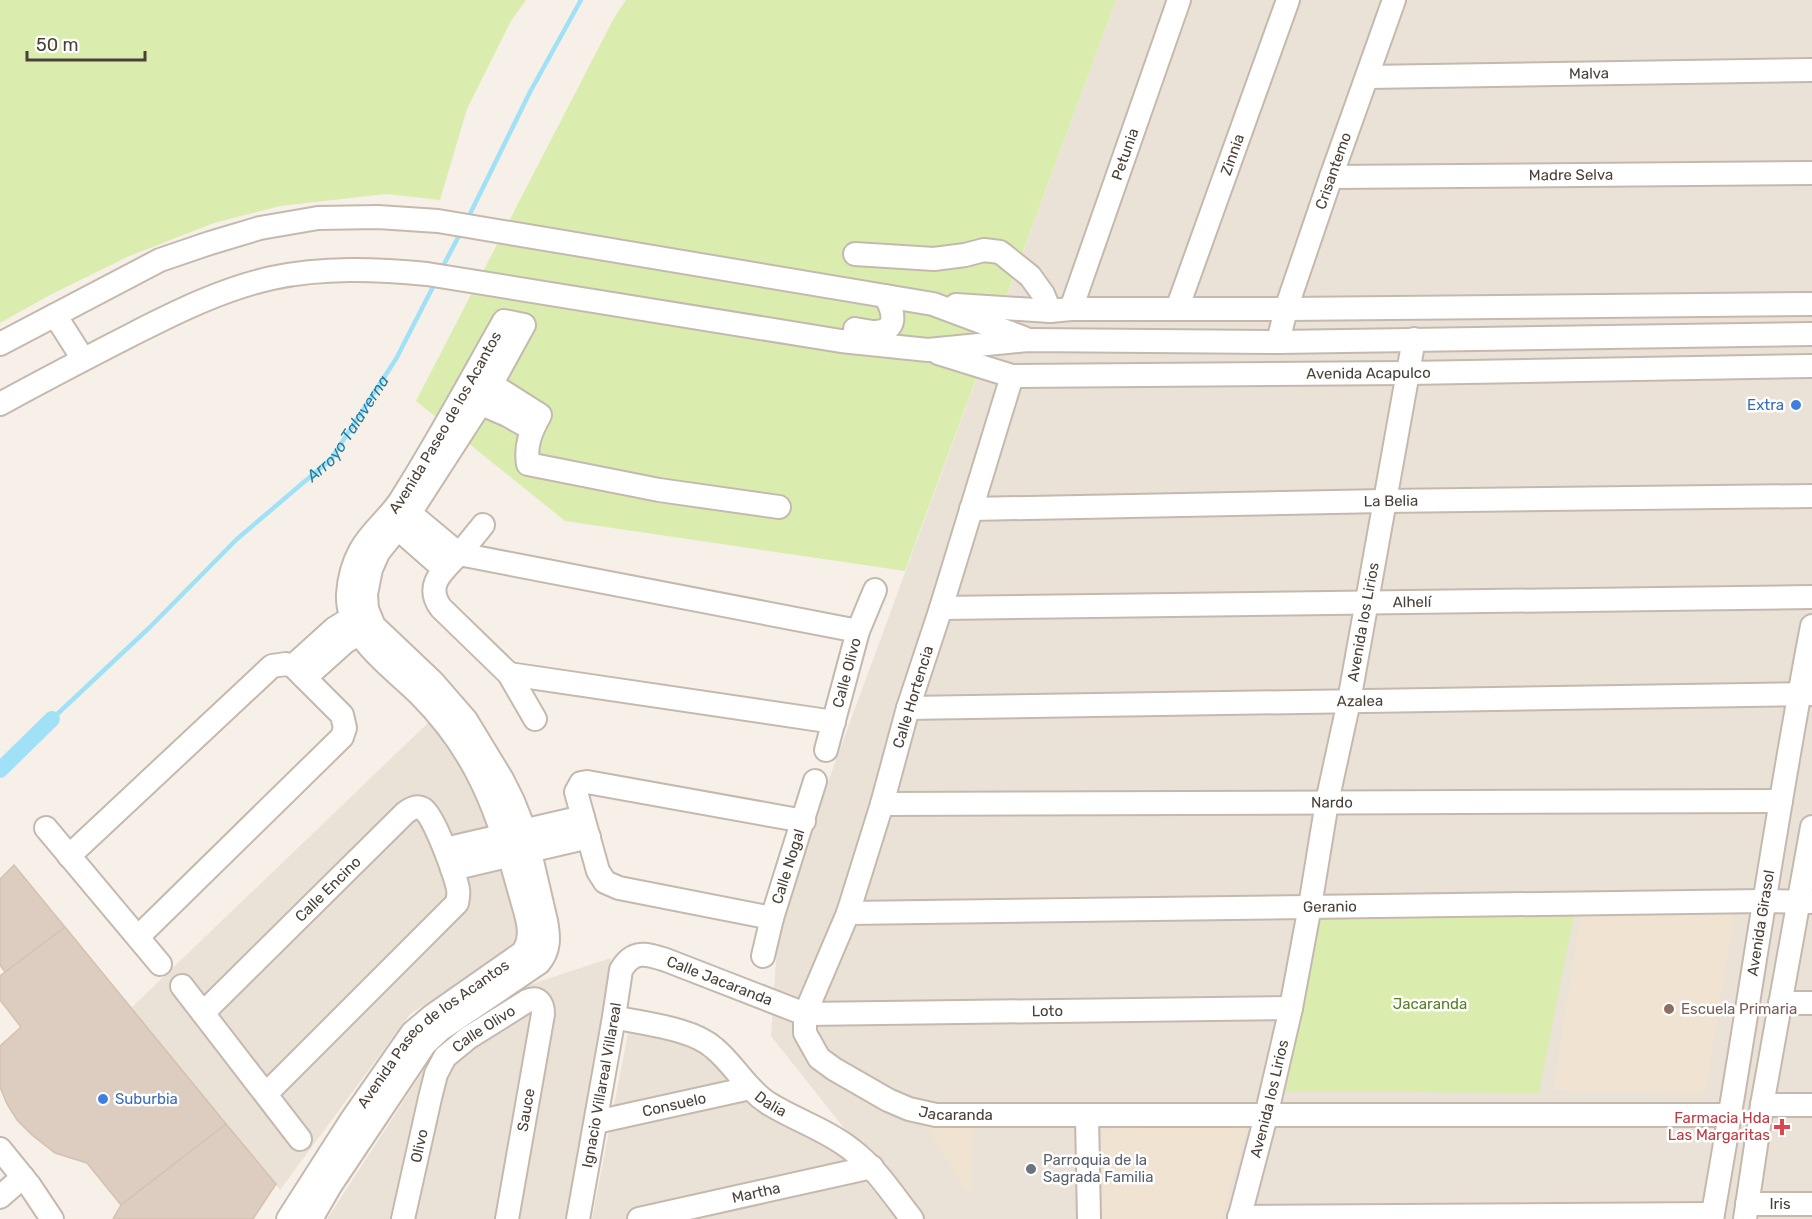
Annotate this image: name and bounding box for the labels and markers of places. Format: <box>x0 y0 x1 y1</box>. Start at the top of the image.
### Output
place label: Extra <box>1747 396 1784 414</box>
marker: Extra <box>1789 398 1803 412</box>
place label: Escuela Primaria <box>1681 1000 1797 1018</box>
marker: Escuela Primaria <box>1662 1002 1676 1016</box>
place label: Suburbia <box>115 1090 178 1108</box>
marker: Suburbia <box>96 1092 110 1106</box>
place label: Farmacia Hda Las Margaritas <box>1668 1109 1770 1144</box>
marker: Farmacia Hda Las Margaritas <box>1775 1120 1789 1134</box>
place label: Parroquia de la Sagrada Familia <box>1043 1151 1153 1186</box>
marker: Parroquia de la Sagrada Familia <box>1024 1162 1038 1176</box>

